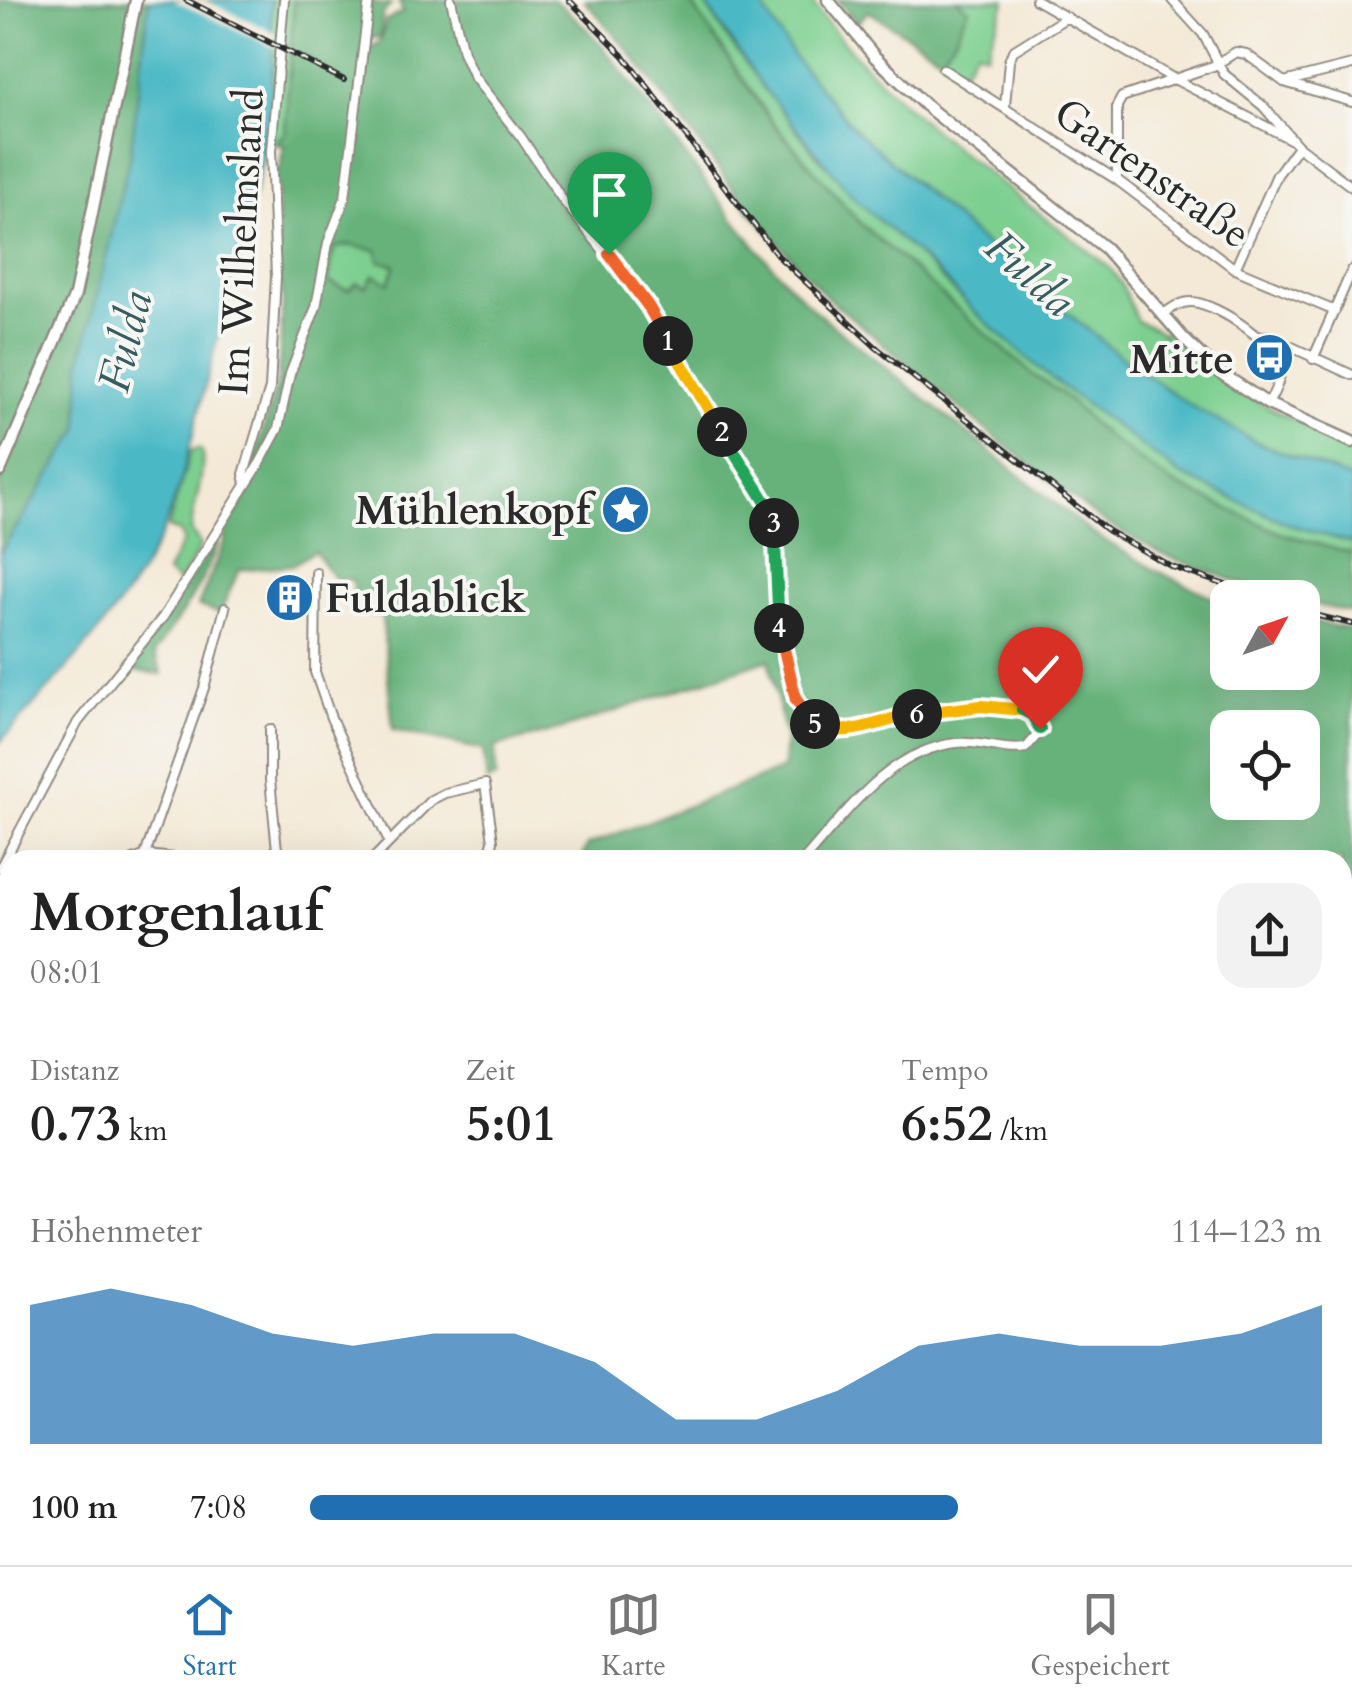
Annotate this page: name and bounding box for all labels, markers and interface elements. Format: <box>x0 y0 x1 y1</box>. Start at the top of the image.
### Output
street label: Gartenstraße <box>1042 85 1262 262</box>
street label: Im Wilhelmsland <box>205 87 278 397</box>
pin <box>567 152 652 255</box>
icon: arrive <box>582 167 637 222</box>
water label: Fulda <box>972 217 1088 331</box>
water label: Fulda <box>84 285 167 398</box>
pin: 1 <box>643 316 693 366</box>
text: 1 <box>661 322 675 360</box>
place label: Mitte <box>1129 331 1234 388</box>
bus stop icon: Mitte <box>1243 332 1295 384</box>
pin: 2 <box>697 407 747 457</box>
text: 2 <box>715 413 729 451</box>
place label: Mühlenkopf <box>355 482 597 539</box>
place icon: Mühlenkopf <box>599 483 651 535</box>
pin: 3 <box>749 498 799 548</box>
text: 3 <box>767 504 781 542</box>
place label: Fuldablick <box>325 570 526 627</box>
building icon: Fuldablick <box>264 571 316 623</box>
north arrow <box>1210 580 1320 690</box>
map controls <box>1210 580 1320 820</box>
pin: 4 <box>754 603 804 653</box>
text: 4 <box>772 609 786 647</box>
pin <box>998 627 1083 730</box>
icon: check <box>1013 642 1068 697</box>
pin: 6 <box>892 689 942 739</box>
text: 6 <box>910 695 924 733</box>
pin: 5 <box>790 699 840 749</box>
text: 5 <box>808 705 822 743</box>
button: locate <box>1210 710 1320 820</box>
text: Morgenlauf <box>30 876 323 950</box>
button: share <box>1217 883 1322 988</box>
text: 08:01 <box>30 951 104 995</box>
text: Distanz <box>30 1052 119 1090</box>
text: Zeit <box>466 1052 515 1090</box>
text: Tempo <box>901 1052 988 1090</box>
text: 0.73 <box>30 1090 121 1158</box>
text: 5:01 <box>466 1090 557 1158</box>
text: 6:52 <box>901 1090 993 1158</box>
text: km <box>121 1112 168 1150</box>
text: /km <box>993 1112 1048 1150</box>
text: Höhenmeter <box>30 1210 202 1254</box>
text: 114–123 m <box>1170 1210 1322 1254</box>
text: 100 m <box>30 1486 117 1530</box>
text: 7:08 <box>190 1486 247 1530</box>
tab: Start <box>182 1587 237 1685</box>
tab: Karte <box>601 1587 666 1685</box>
tab: Gespeichert <box>1030 1587 1170 1685</box>

